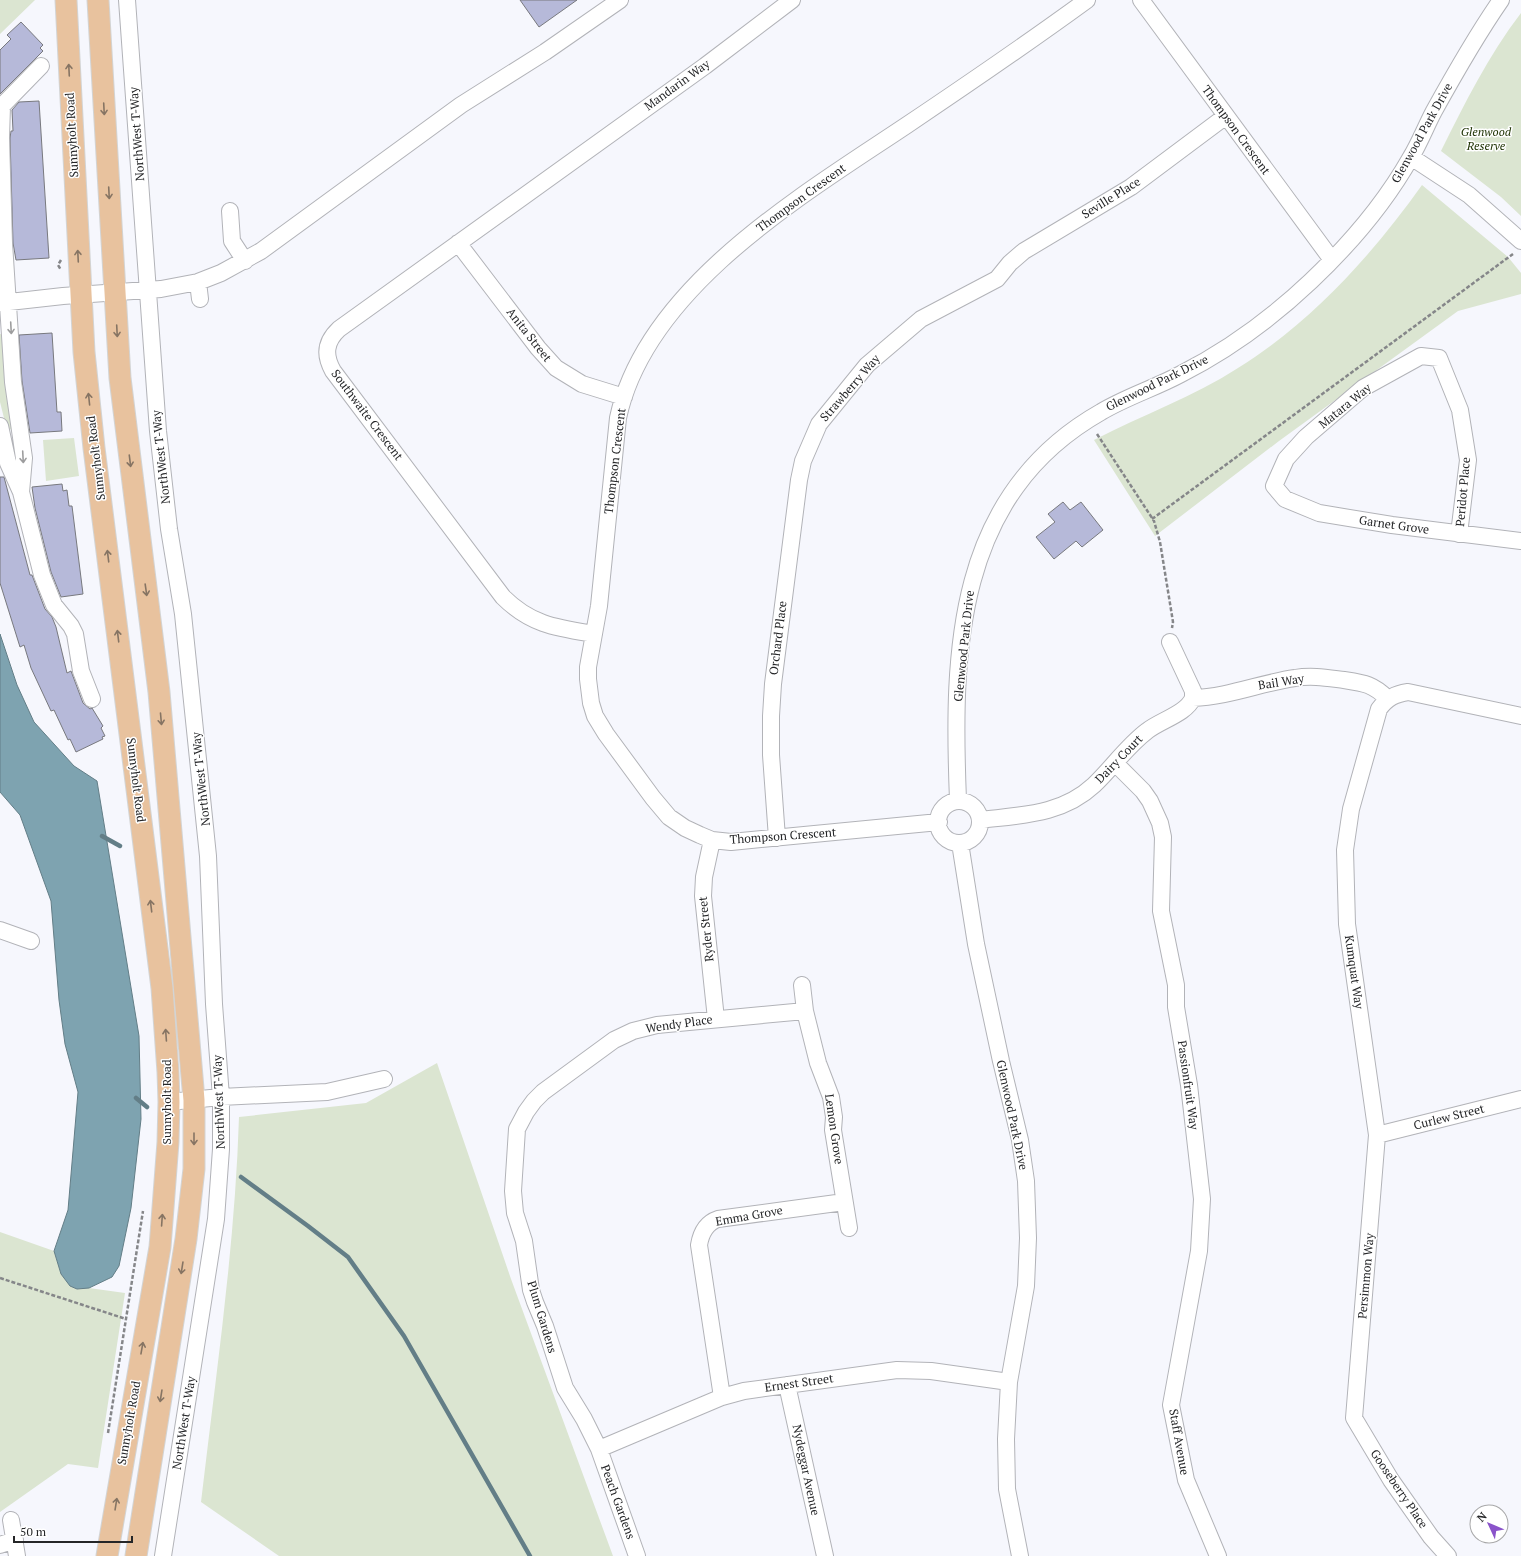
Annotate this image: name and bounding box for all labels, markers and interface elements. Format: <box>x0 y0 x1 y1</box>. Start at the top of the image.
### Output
street label: Mandarin Way <box>641 55 713 113</box>
one-way arrow <box>66 64 73 77</box>
street label: Glenwood Park Drive <box>1388 80 1455 185</box>
street label: Thompson Crescent <box>1199 82 1274 178</box>
street label: NorthWest T-Way <box>126 86 147 182</box>
street label: Sunnyholt Road <box>62 92 81 178</box>
one-way arrow <box>101 102 108 115</box>
park label: Glenwood Reserve <box>1461 124 1512 153</box>
street label: Thompson Crescent <box>753 160 849 235</box>
street label: Seville Place <box>1079 174 1143 222</box>
one-way arrow <box>105 186 113 199</box>
one-way arrow <box>75 250 82 263</box>
street label: Anita Street <box>504 305 555 365</box>
one-way arrow <box>7 321 14 334</box>
one-way arrow <box>113 324 120 337</box>
street label: Strawberry Way <box>816 350 883 424</box>
street label: Glenwood Park Drive <box>1103 351 1210 414</box>
street label: Southwaite Crescent <box>328 366 407 464</box>
street label: Matara Way <box>1315 379 1375 431</box>
one-way arrow <box>85 393 93 406</box>
street label: Thompson Crescent <box>601 407 629 515</box>
street label: NorthWest T-Way <box>148 408 173 505</box>
street label: Sunnyholt Road <box>83 415 108 501</box>
one-way arrow <box>19 451 26 464</box>
one-way arrow <box>126 454 133 467</box>
street label: Peridot Place <box>1452 457 1473 527</box>
street label: Garnet Grove <box>1358 512 1430 537</box>
one-way arrow <box>104 550 111 563</box>
one-way arrow <box>142 583 150 596</box>
street label: Glenwood Park Drive <box>950 589 977 702</box>
street label: Orchard Place <box>766 600 789 676</box>
one-way arrow <box>114 630 122 643</box>
street label: Bail Way <box>1257 670 1306 693</box>
one-way arrow <box>157 712 165 725</box>
street label: NorthWest T-Way <box>188 730 213 827</box>
street label: Dairy Court <box>1092 731 1146 786</box>
street label: Sunnyholt Road <box>124 737 149 823</box>
street label: Thompson Crescent <box>729 824 837 847</box>
street label: Ryder Street <box>695 895 716 962</box>
one-way arrow <box>148 900 155 913</box>
street label: Kumquat Way <box>1342 934 1367 1011</box>
street label: Wendy Place <box>644 1011 713 1036</box>
one-way arrow <box>162 1029 169 1042</box>
street label: Passionfruit Way <box>1175 1039 1202 1132</box>
street label: NorthWest T-Way <box>209 1054 228 1149</box>
street label: Sunnyholt Road <box>159 1059 174 1145</box>
street label: Glenwood Park Drive <box>994 1059 1031 1171</box>
street label: Lemon Grove <box>822 1093 847 1165</box>
street label: Curlew Street <box>1412 1100 1486 1133</box>
one-way arrow <box>190 1132 198 1145</box>
street label: Emma Grove <box>714 1202 784 1229</box>
one-way arrow <box>158 1214 165 1227</box>
street label: Persimmon Way <box>1354 1231 1377 1320</box>
one-way arrow <box>178 1261 186 1274</box>
street label: Plum Gardens <box>524 1279 561 1355</box>
one-way arrow <box>138 1342 146 1355</box>
street label: Ernest Street <box>764 1370 835 1395</box>
street label: NorthWest T-Way <box>169 1374 198 1471</box>
street label: Sunnyholt Road <box>114 1379 143 1466</box>
one-way arrow <box>157 1389 165 1402</box>
street label: Staff Avenue <box>1166 1408 1193 1476</box>
street label: Nydeggar Avenue <box>790 1423 823 1517</box>
street label: Gooseberry Place <box>1367 1446 1431 1531</box>
street label: Peach Gardens <box>598 1462 639 1541</box>
one-way arrow <box>112 1498 120 1511</box>
north arrow <box>1469 1504 1509 1544</box>
text: N <box>1474 1509 1490 1525</box>
scale bar <box>14 1518 132 1544</box>
text: 50 m <box>20 1524 47 1539</box>

